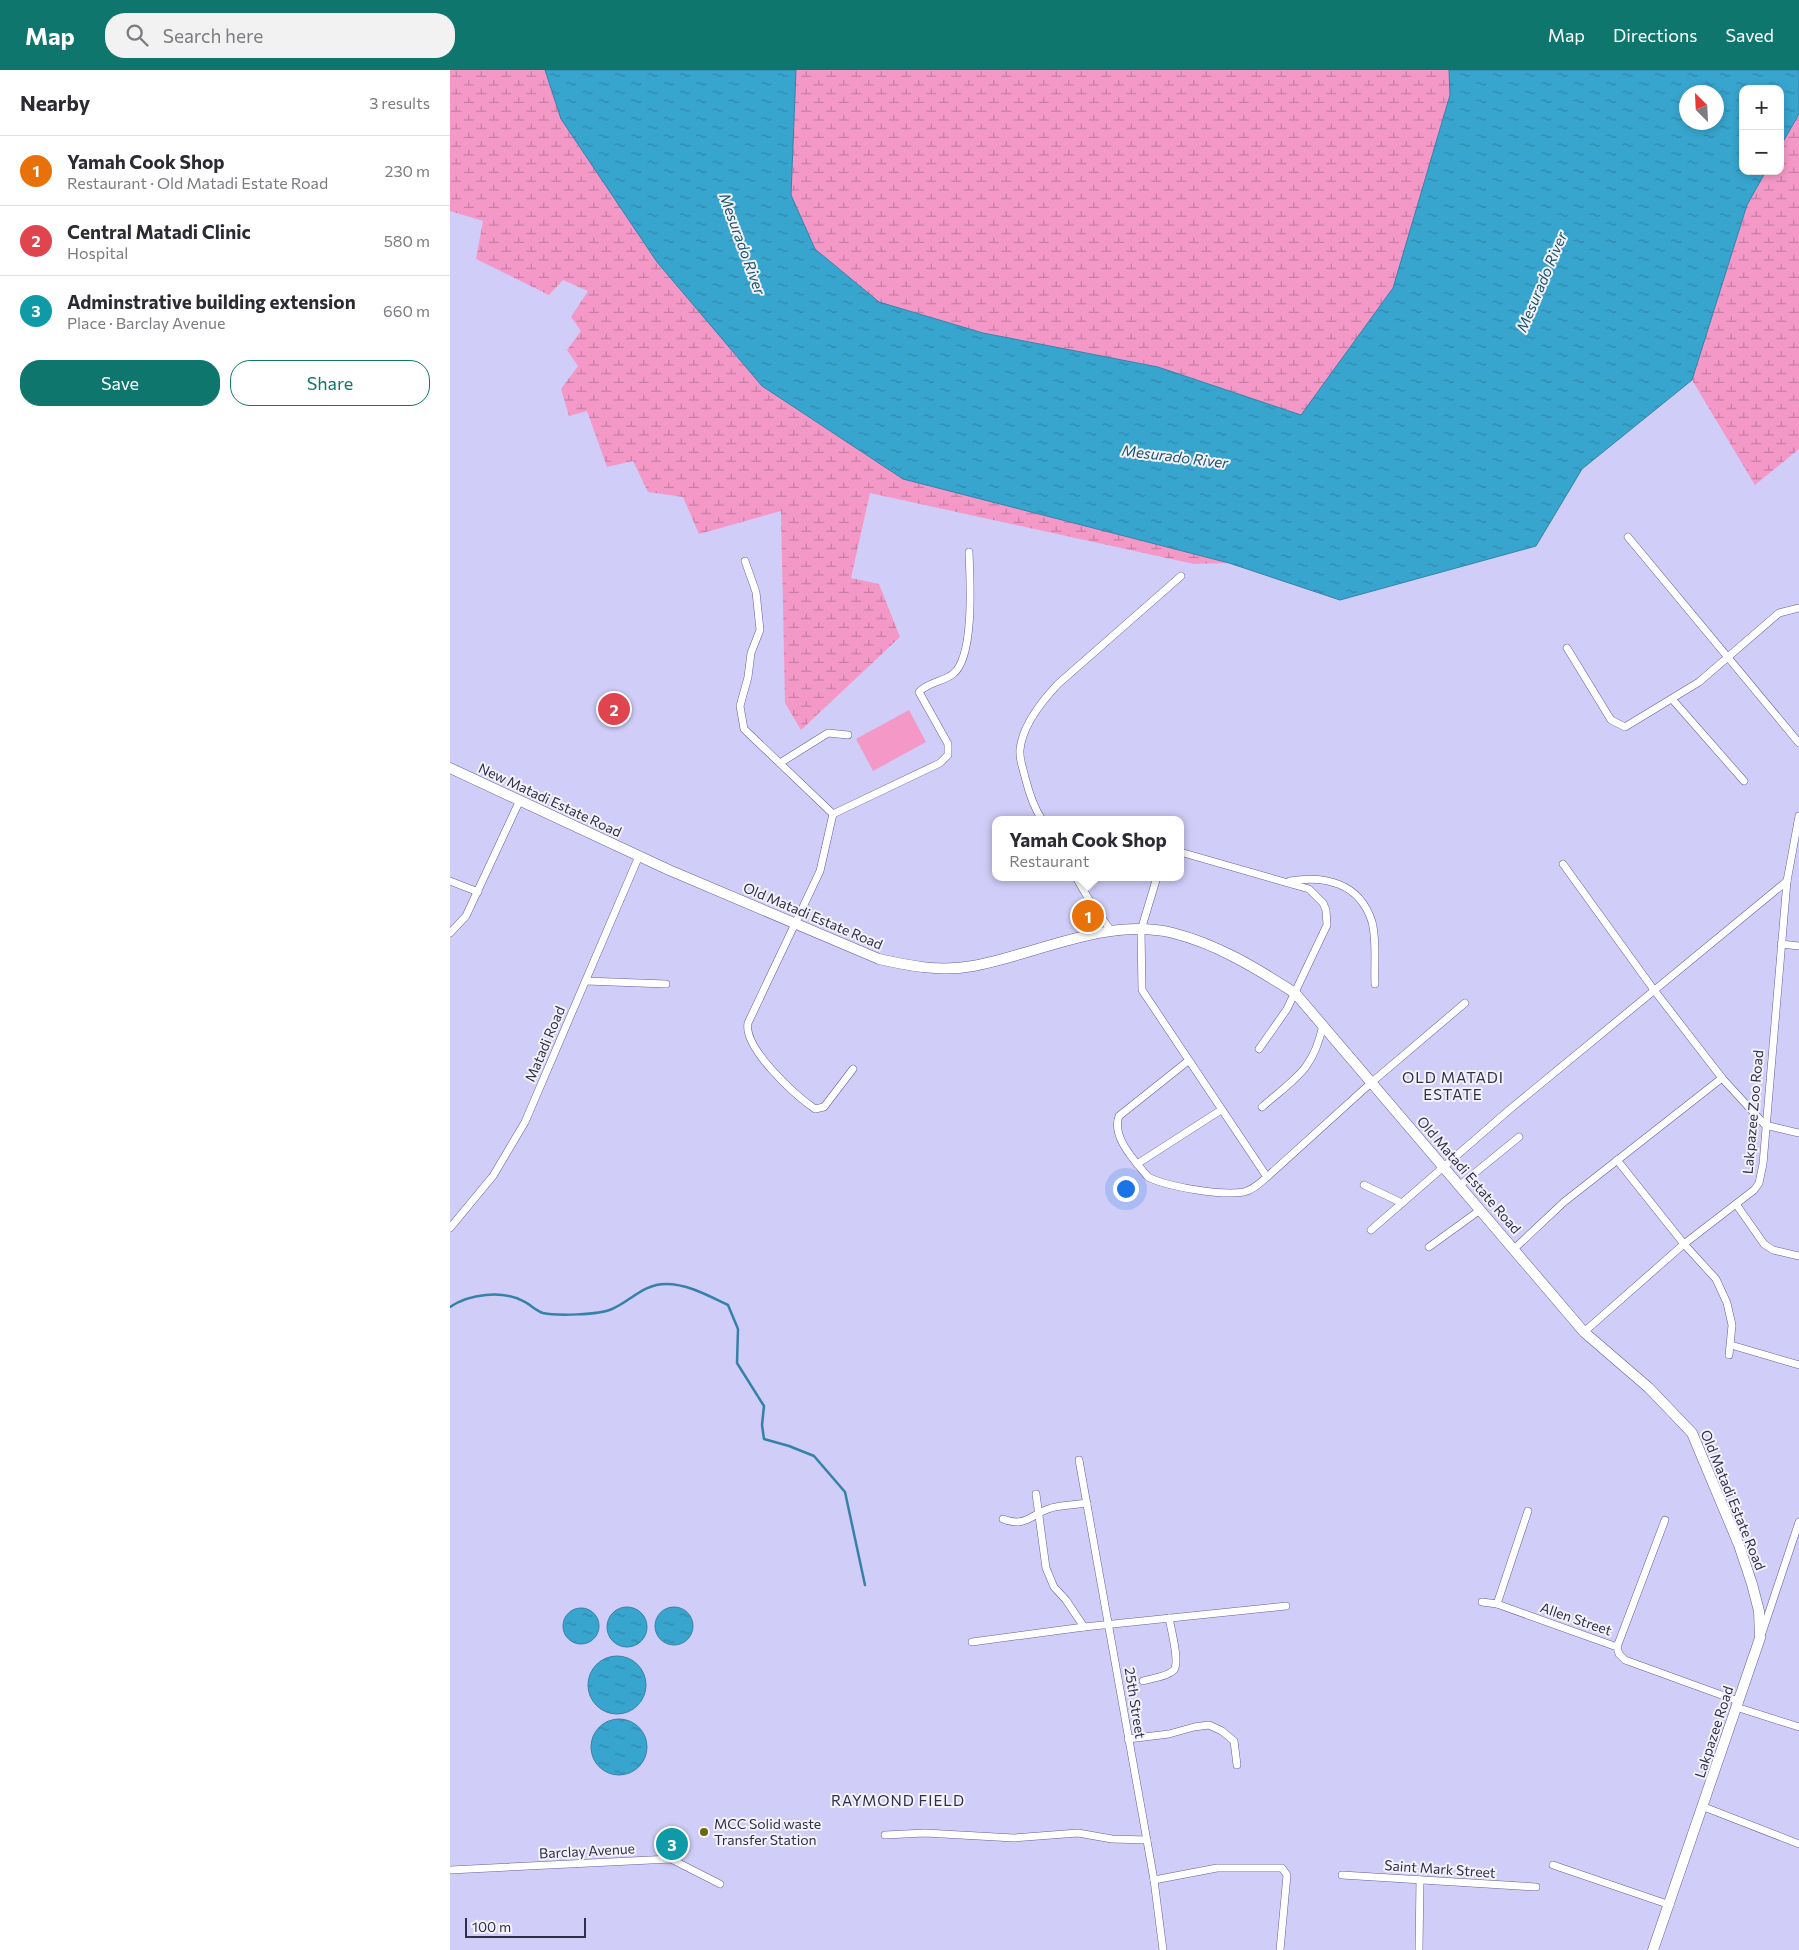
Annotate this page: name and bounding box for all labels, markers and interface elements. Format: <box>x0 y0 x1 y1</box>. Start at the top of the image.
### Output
search box <box>105 13 455 58</box>
text: Map <box>25 21 75 50</box>
icon: search <box>123 21 151 49</box>
text: Search here <box>163 24 263 47</box>
text: Map <box>1548 24 1585 46</box>
text: Directions <box>1613 24 1697 46</box>
text: Saved <box>1725 24 1774 46</box>
north arrow <box>1679 85 1724 130</box>
map controls <box>1739 85 1784 175</box>
button: + <box>1739 85 1784 130</box>
text: Nearby <box>20 90 90 115</box>
text: 3 results <box>369 93 430 112</box>
button: − <box>1739 130 1784 175</box>
text: Yamah Cook Shop <box>67 150 225 173</box>
text: 1 <box>32 161 40 180</box>
text: 230 m <box>385 161 430 180</box>
text: Restaurant · Old Matadi Estate Road <box>67 173 328 192</box>
water label: Mesurado River <box>716 190 770 298</box>
text: Central Matadi Clinic <box>67 220 251 243</box>
water label: Mesurado River <box>1512 228 1571 334</box>
text: 2 <box>31 231 41 250</box>
text: 580 m <box>384 231 430 250</box>
text: Hospital <box>67 243 128 262</box>
text: Adminstrative building extension <box>67 290 356 313</box>
text: 3 <box>31 301 41 320</box>
text: 660 m <box>383 301 430 320</box>
text: Place · Barclay Avenue <box>67 313 225 332</box>
button: Save <box>20 360 220 406</box>
button: Share <box>230 360 430 406</box>
water label: Mesurado River <box>1121 441 1230 472</box>
pin: 2 <box>598 690 630 728</box>
street label: New Matadi Estate Road <box>476 759 624 840</box>
popup <box>992 816 1184 881</box>
text: Yamah Cook Shop <box>1009 828 1167 851</box>
text: Restaurant <box>1009 851 1089 870</box>
street label: Old Matadi Estate Road <box>741 878 885 953</box>
pin: 1 <box>1072 897 1104 935</box>
street label: Matadi Road <box>521 1003 568 1084</box>
street label: Lakpazee Zoo Road <box>1739 1049 1766 1175</box>
district label: OLD MATADI ESTATE <box>1402 1068 1504 1103</box>
street label: Old Matadi Estate Road <box>1414 1113 1525 1237</box>
your location <box>1113 1176 1139 1202</box>
street label: Old Matadi Estate Road <box>1698 1427 1769 1572</box>
street label: Allen Street <box>1538 1598 1614 1639</box>
street label: 25th Street <box>1121 1666 1150 1740</box>
street label: Lakpazee Road <box>1691 1684 1736 1780</box>
district label: RAYMOND FIELD <box>831 1791 965 1809</box>
place label: MCC Solid waste Transfer Station <box>714 1815 821 1848</box>
pin: 3 <box>656 1825 688 1863</box>
marker: MCC Solid waste Transfer Station <box>698 1826 710 1838</box>
street label: Barclay Avenue <box>539 1840 635 1861</box>
street label: Saint Mark Street <box>1384 1856 1497 1881</box>
scale bar <box>465 1915 586 1938</box>
text: 100 m <box>472 1918 511 1935</box>

